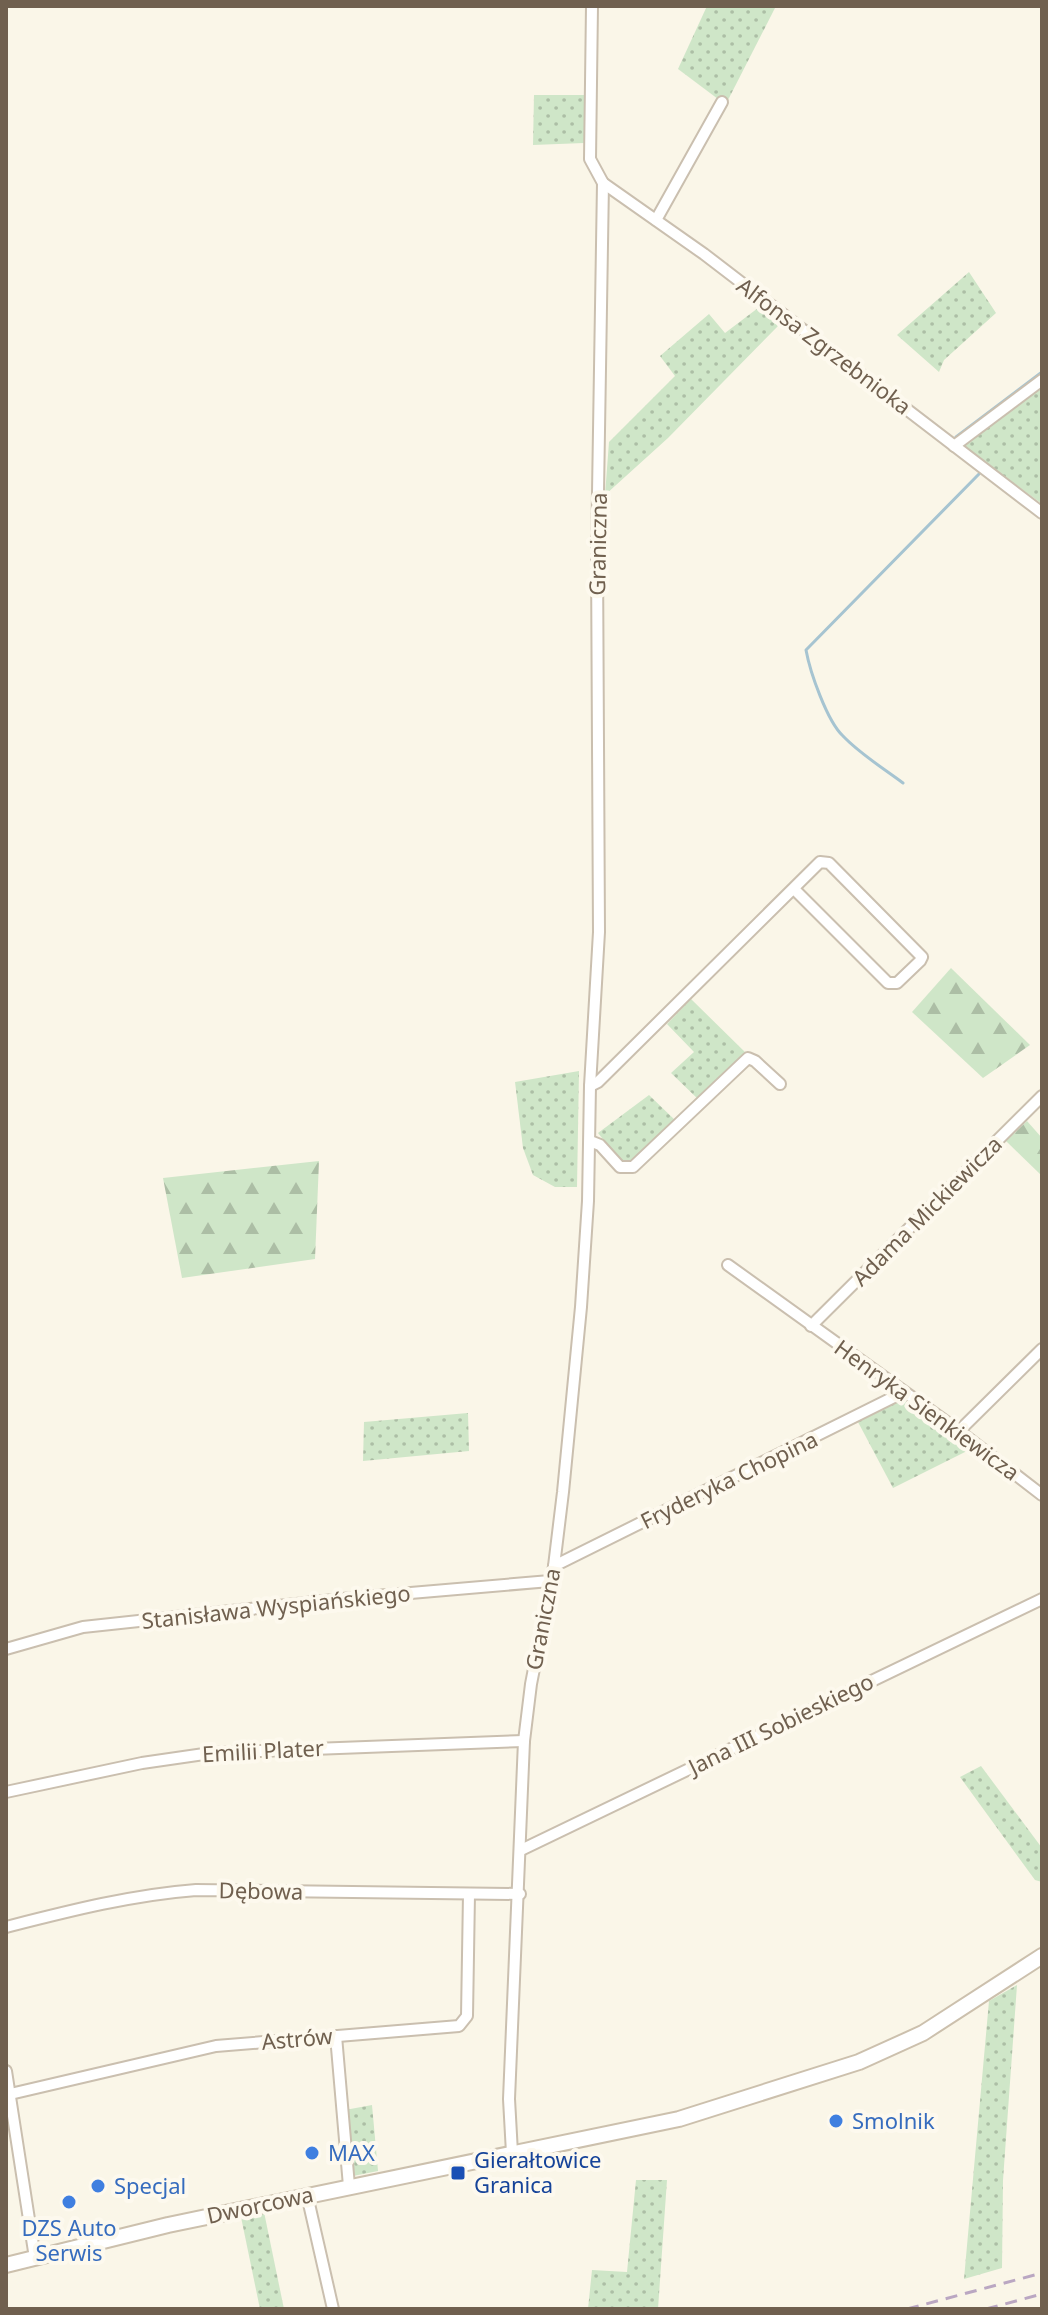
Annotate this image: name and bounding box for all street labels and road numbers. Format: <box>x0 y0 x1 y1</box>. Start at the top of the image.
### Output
street label: Alfonsa Zgrzebnioka <box>731 270 918 421</box>
street label: Graniczna <box>581 492 613 596</box>
street label: Adama Mickiewicza <box>845 1129 1008 1292</box>
street label: Henryka Sienkiewicza <box>829 1332 1026 1487</box>
street label: Fryderyka Chopina <box>635 1423 822 1535</box>
street label: Graniczna <box>517 1565 567 1672</box>
street label: Stanisława Wyspiańskiego <box>140 1577 412 1635</box>
street label: Jana III Sobieskiego <box>681 1665 878 1782</box>
street label: Emilii Plater <box>201 1732 325 1768</box>
street label: Dębowa <box>219 1874 304 1906</box>
street label: Astrów <box>260 2020 334 2056</box>
street label: Dworcowa <box>204 2178 316 2230</box>

